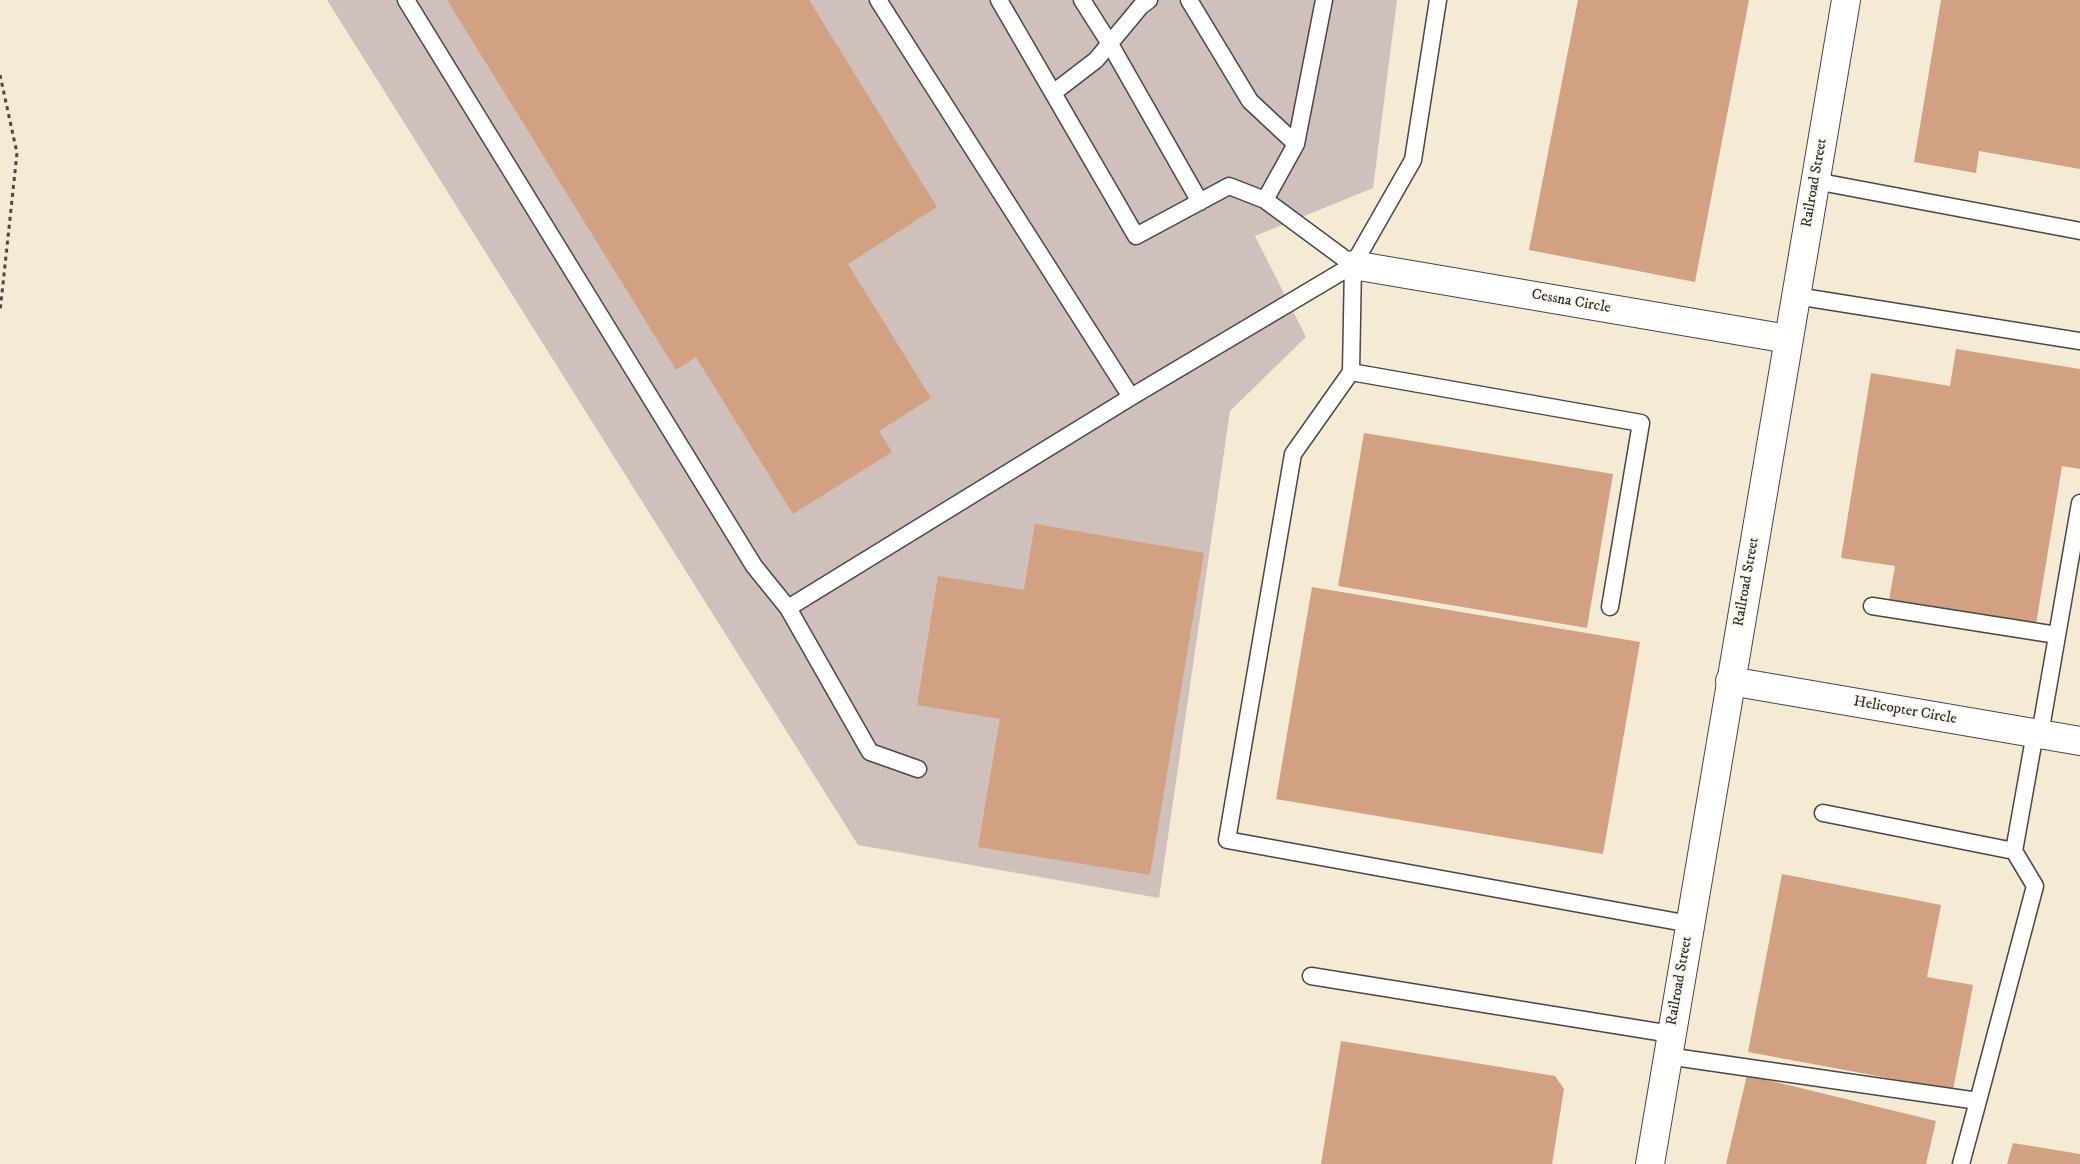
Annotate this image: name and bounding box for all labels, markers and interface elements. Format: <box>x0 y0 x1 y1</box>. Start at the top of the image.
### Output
street label: Railroad Street <box>1798 137 1832 229</box>
street label: Cessna Circle <box>1530 286 1612 318</box>
street label: Railroad Street <box>1730 536 1764 628</box>
street label: Helicopter Circle <box>1852 693 1958 729</box>
street label: Railroad Street <box>1663 935 1697 1027</box>

